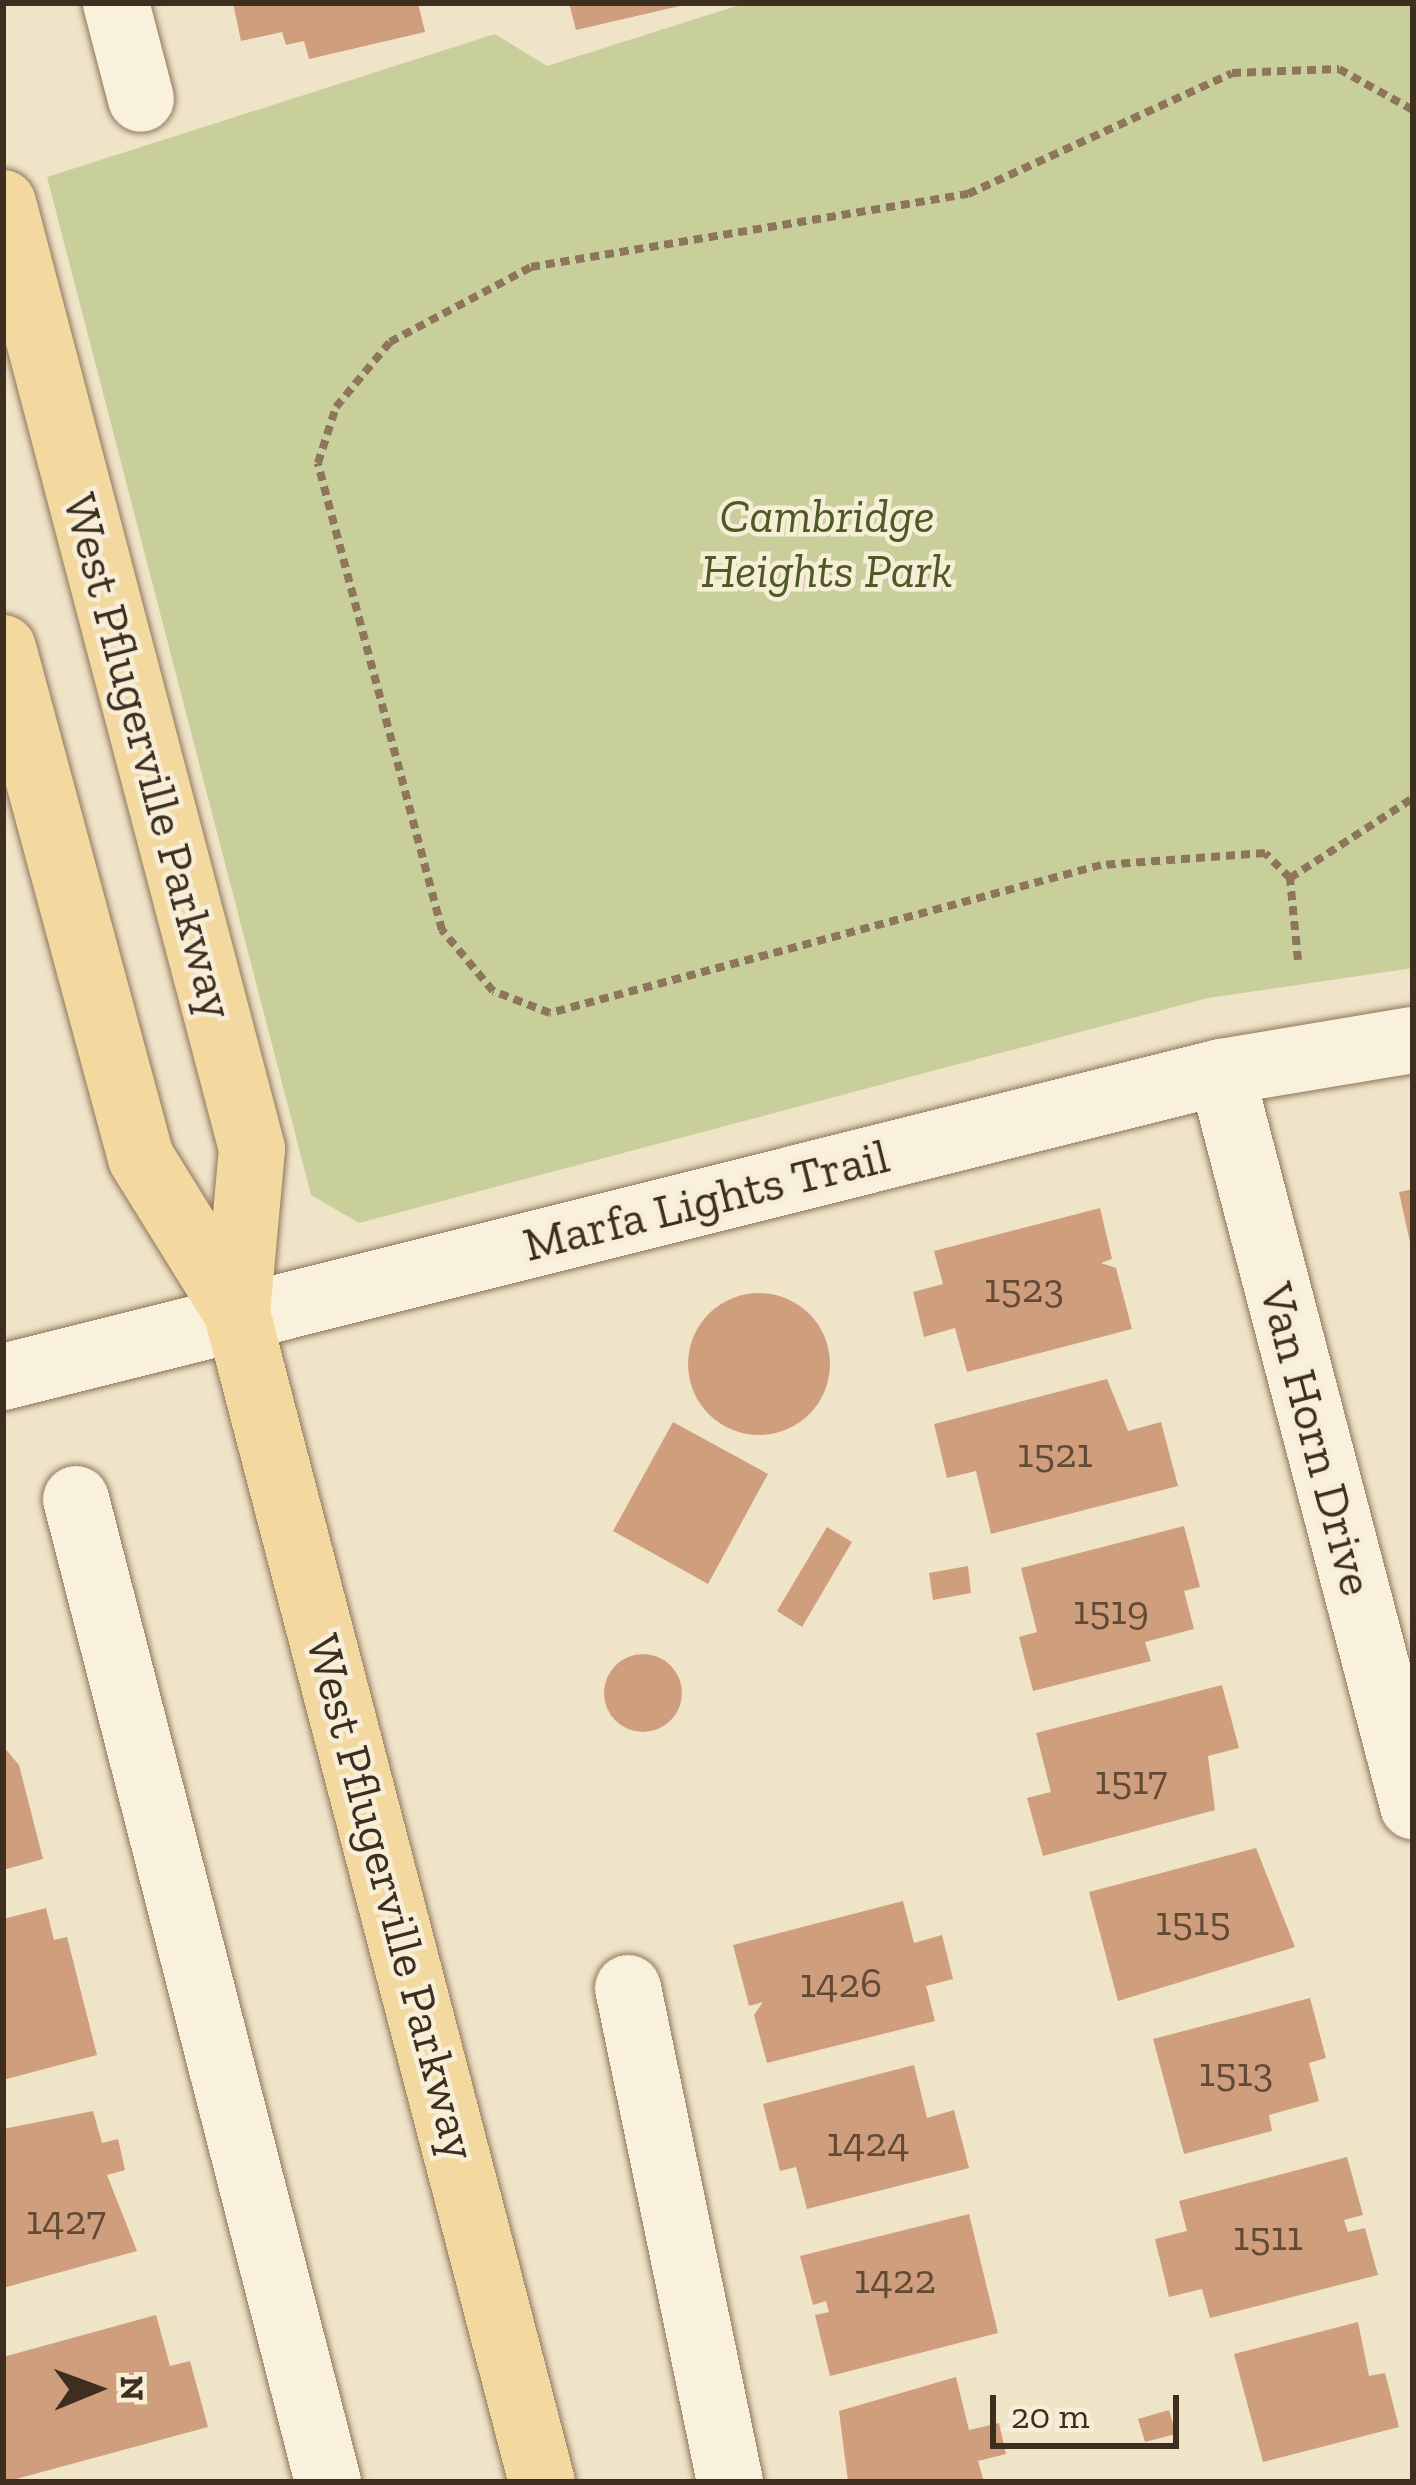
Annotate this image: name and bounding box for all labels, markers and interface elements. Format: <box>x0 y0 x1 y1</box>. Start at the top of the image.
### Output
park label: Cambridge Heights Park <box>701 486 953 599</box>
street label: West Pflugerville Parkway <box>51 487 247 1025</box>
street label: Marfa Lights Trail <box>517 1127 895 1273</box>
house number: 1523 <box>984 1263 1064 1313</box>
street label: Van Horn Drive <box>1248 1277 1386 1601</box>
house number: 1521 <box>1017 1428 1093 1478</box>
house number: 1519 <box>1073 1585 1149 1635</box>
street label: West Pflugerville Parkway <box>294 1628 490 2166</box>
house number: 1517 <box>1095 1755 1167 1805</box>
house number: 1515 <box>1155 1896 1231 1946</box>
house number: 1426 <box>800 1958 882 2008</box>
house number: 1513 <box>1199 2047 1273 2097</box>
house number: 1424 <box>826 2117 910 2167</box>
house number: 1427 <box>26 2195 106 2245</box>
house number: 1511 <box>1233 2211 1303 2261</box>
house number: 1422 <box>854 2254 936 2304</box>
north arrow <box>36 2329 156 2449</box>
scale bar <box>996 2371 1185 2445</box>
text: N <box>113 2375 152 2401</box>
text: 20 m <box>1011 2394 1090 2437</box>

